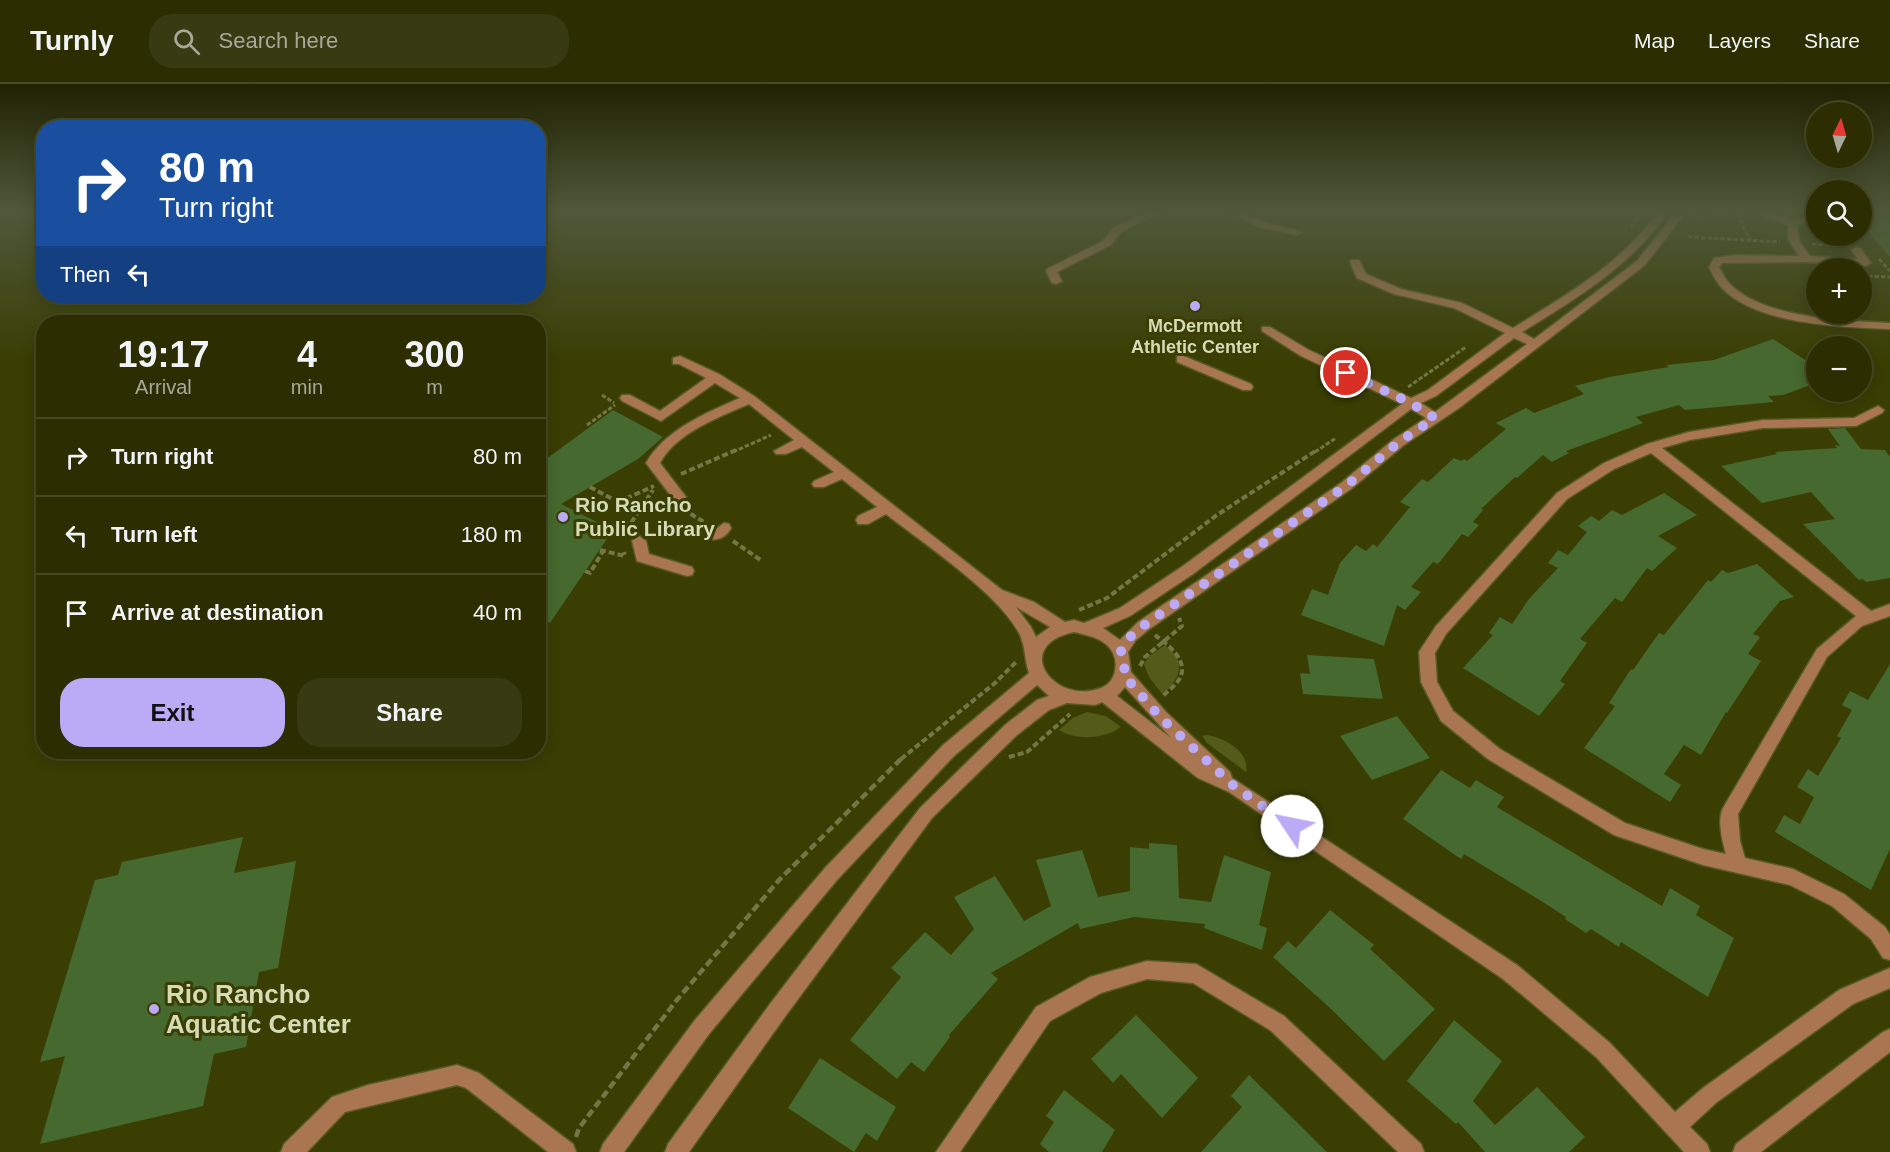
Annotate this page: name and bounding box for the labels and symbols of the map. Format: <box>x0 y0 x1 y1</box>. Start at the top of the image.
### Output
north arrow <box>1806 102 1872 168</box>
marker: McDermott Athletic Center <box>1188 299 1202 313</box>
place label: McDermott Athletic Center <box>1131 316 1259 357</box>
pin <box>1320 347 1371 398</box>
place label: Rio Rancho Public Library <box>575 493 715 540</box>
marker: Rio Rancho Public Library <box>556 510 570 524</box>
position arrow <box>1260 794 1324 858</box>
place label: Rio Rancho Aquatic Center <box>166 979 351 1039</box>
marker: Rio Rancho Aquatic Center <box>147 1002 161 1016</box>

